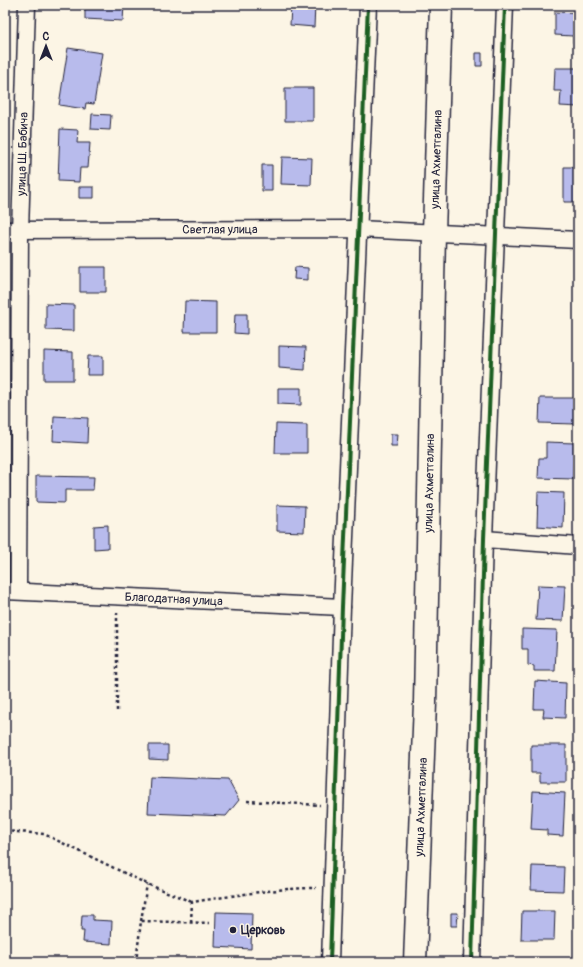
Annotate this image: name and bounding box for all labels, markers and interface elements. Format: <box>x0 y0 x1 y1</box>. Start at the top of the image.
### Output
north arrow <box>26 26 66 66</box>
text: С <box>43 30 50 43</box>
street label: улица Ахметгалина <box>428 109 446 210</box>
street label: улица Ш. Бабича <box>14 111 32 197</box>
street label: Светлая улица <box>182 222 258 237</box>
street label: улица Ахметгалина <box>421 433 438 534</box>
street label: Благодатная улица <box>124 590 224 609</box>
street label: улица Ахметгалина <box>412 757 431 858</box>
place label: Церковь <box>241 923 286 938</box>
marker: Церковь <box>228 925 238 935</box>

